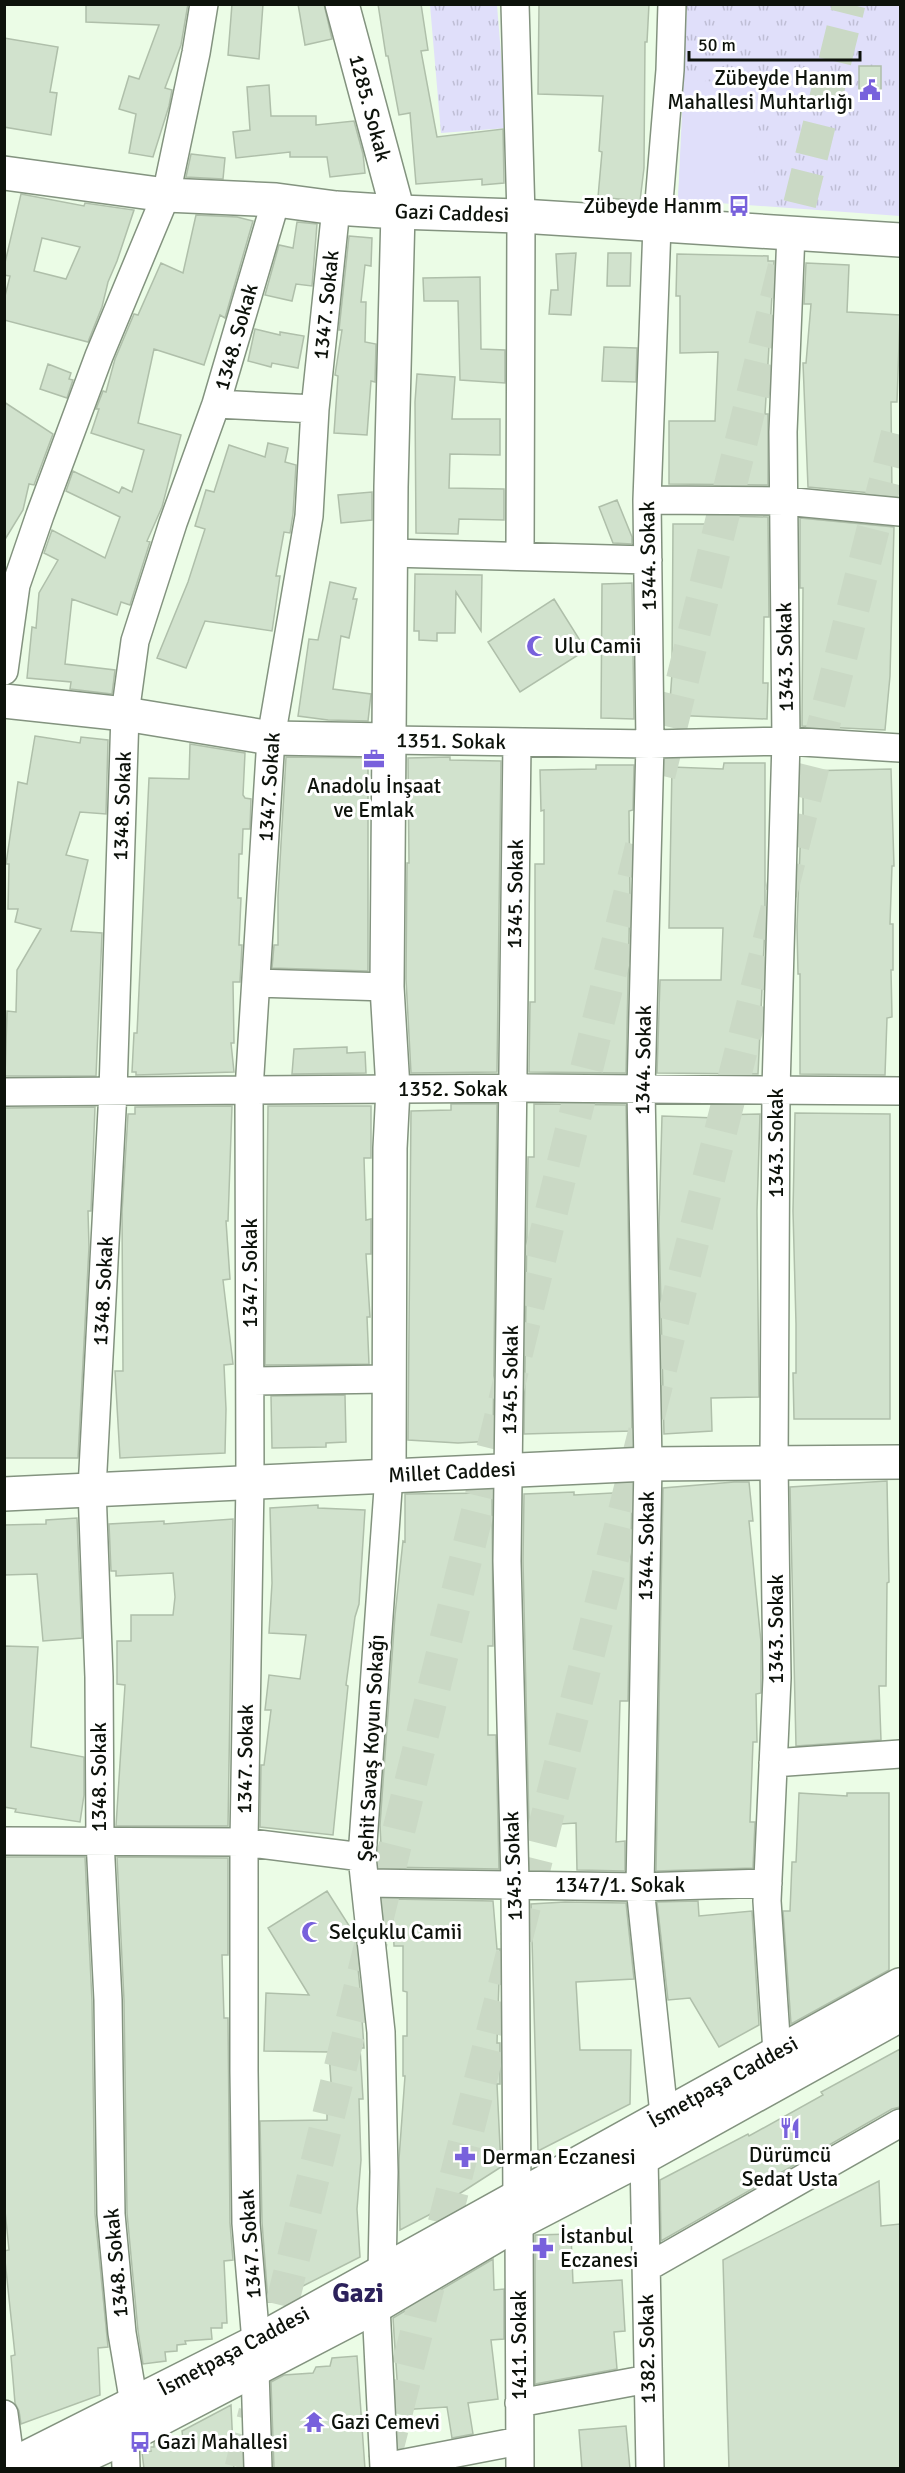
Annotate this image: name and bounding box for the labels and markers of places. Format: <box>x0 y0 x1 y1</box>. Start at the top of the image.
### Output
place label: Zübeyde Hanım Mahallesi Muhtarlığı <box>667 65 853 115</box>
public building icon: Zübeyde Hanım Mahallesi Muhtarlığı <box>858 78 882 102</box>
place label: Zübeyde Hanım <box>583 193 722 219</box>
bus stop icon: Zübeyde Hanım <box>727 194 751 218</box>
place label: Ulu Camii <box>554 633 641 659</box>
mosque icon: Ulu Camii <box>525 634 549 658</box>
office icon: Anadolu İnşaat ve Emlak <box>362 747 386 771</box>
place label: Anadolu İnşaat ve Emlak <box>307 773 441 823</box>
place label: Selçuklu Camii <box>329 1919 462 1945</box>
mosque icon: Selçuklu Camii <box>300 1920 324 1944</box>
restaurant icon: Dürümcü Sedat Usta <box>778 2116 802 2140</box>
place label: Dürümcü Sedat Usta <box>742 2142 838 2192</box>
place label: Derman Eczanesi <box>482 2144 636 2170</box>
pharmacy icon: Derman Eczanesi <box>453 2145 477 2169</box>
place label: İstanbul Eczanesi <box>560 2223 638 2273</box>
pharmacy icon: İstanbul Eczanesi <box>531 2236 555 2260</box>
place label: Gazi Cemevi <box>331 2409 440 2435</box>
temple icon: Gazi Cemevi <box>302 2410 326 2434</box>
place label: Gazi Mahallesi <box>157 2429 288 2455</box>
bus stop icon: Gazi Mahallesi <box>128 2430 152 2454</box>

